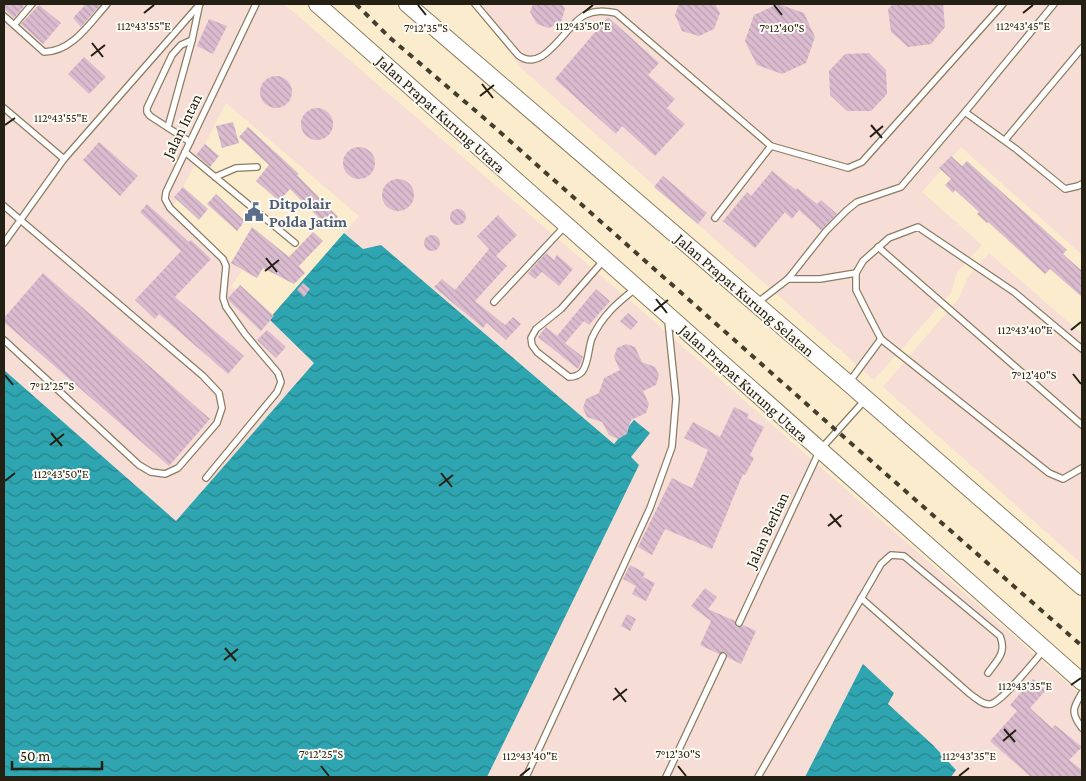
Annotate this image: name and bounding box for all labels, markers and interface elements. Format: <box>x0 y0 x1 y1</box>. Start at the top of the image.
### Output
text: 112°43'55"E <box>117 19 171 33</box>
text: 112°43'50"E <box>556 19 611 33</box>
text: 112°43'45"E <box>996 19 1051 33</box>
text: 7°12'35"S <box>404 21 448 35</box>
text: 7°12'40"S <box>760 21 805 35</box>
street label: Jalan Prapat Kurung Utara <box>371 51 509 177</box>
street label: Jalan Intan <box>158 90 206 163</box>
text: 112°43'55"E <box>34 111 88 125</box>
place label: Ditpolair Polda Jatim <box>269 195 348 230</box>
public building icon: Ditpolair Polda Jatim <box>243 201 265 223</box>
street label: Jalan Prapat Kurung Selatan <box>670 229 818 361</box>
street label: Jalan Prapat Kurung Utara <box>674 320 812 446</box>
text: 112°43'40"E <box>997 323 1053 337</box>
text: 7°12'40"S <box>1012 368 1057 382</box>
text: 7°12'25"S <box>30 379 74 393</box>
text: 112°43'50"E <box>34 467 89 481</box>
street label: Jalan Berlian <box>741 489 793 573</box>
text: 112°43'35"E <box>998 679 1053 693</box>
scale bar <box>12 738 102 770</box>
text: 7°12'25"S <box>299 747 343 761</box>
text: 7°12'30"S <box>656 747 701 761</box>
text: 50 m <box>20 748 50 764</box>
text: 112°43'40"E <box>502 749 558 763</box>
text: 112°43'35"E <box>942 749 997 763</box>

